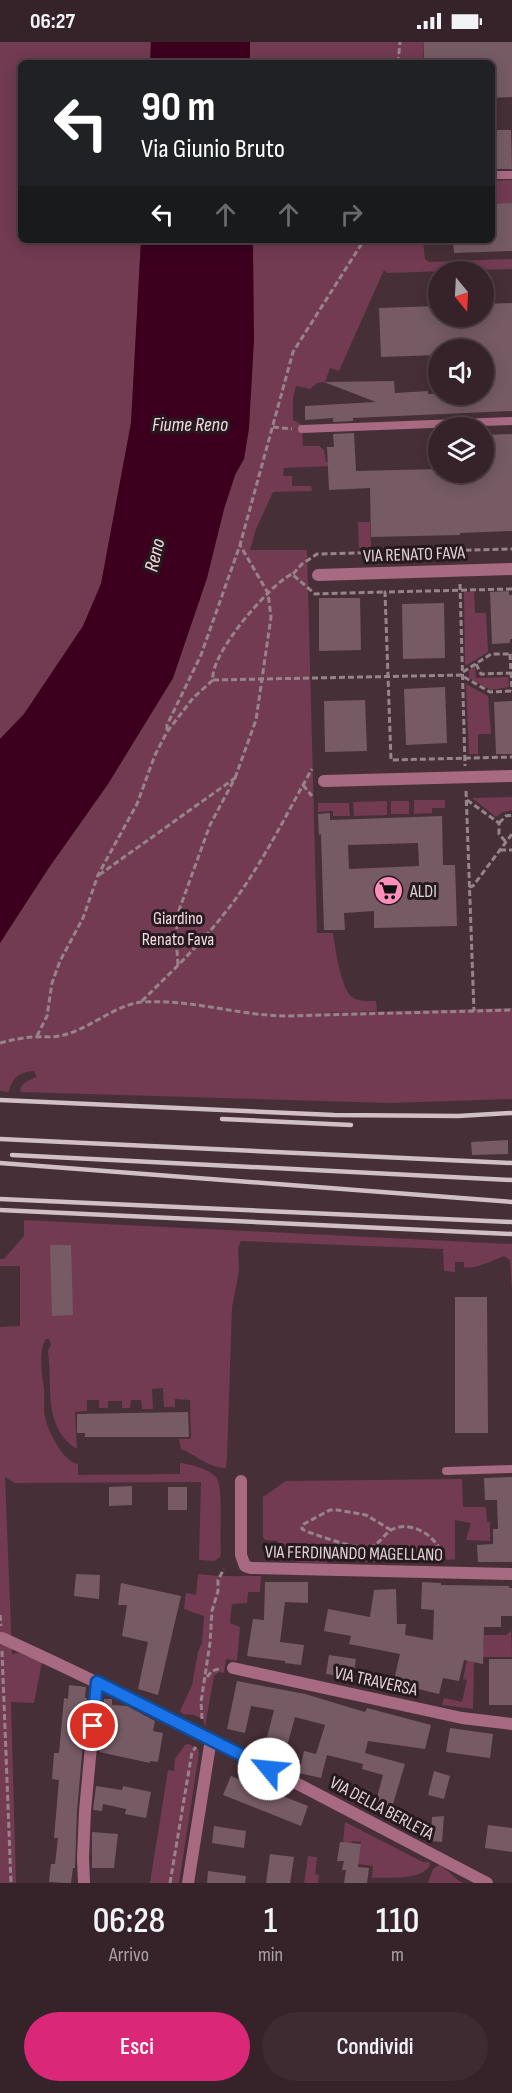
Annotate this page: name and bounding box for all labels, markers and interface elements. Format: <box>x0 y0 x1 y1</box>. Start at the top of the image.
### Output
text: 06:27 <box>30 8 75 35</box>
text: 90 m <box>141 82 215 133</box>
icon: left <box>42 84 120 162</box>
text: Via Giunio Bruto <box>141 133 285 165</box>
icon: left <box>146 198 179 231</box>
icon: ahead <box>209 198 242 231</box>
icon: ahead <box>272 198 305 231</box>
icon: right <box>335 198 368 231</box>
north arrow <box>428 261 494 327</box>
map controls <box>428 261 494 483</box>
button: sound <box>428 339 494 405</box>
water label: Fiume Reno <box>152 413 228 437</box>
button: layers <box>428 417 494 483</box>
water label: Reno <box>140 536 170 574</box>
street label: VIA RENATO FAVA <box>363 542 466 567</box>
supermarket icon: ALDI <box>373 875 405 907</box>
place label: ALDI <box>409 881 437 902</box>
park label: Giardino Renato Fava <box>142 908 214 950</box>
street label: VIA FERDINANDO MAGELLANO <box>265 1541 443 1566</box>
street label: VIA TRAVERSA <box>333 1662 420 1701</box>
pin <box>67 1700 118 1751</box>
icon: arrive <box>76 1709 109 1742</box>
position arrow <box>237 1737 301 1801</box>
street label: VIA DELLA BERLETA <box>326 1772 438 1845</box>
text: 06:28 <box>93 1900 165 1943</box>
text: 1 <box>264 1900 277 1943</box>
text: 110 <box>376 1900 419 1943</box>
text: Arrivo <box>109 1943 149 1967</box>
text: min <box>258 1943 283 1967</box>
text: m <box>391 1943 404 1967</box>
button: Esci <box>24 2012 250 2081</box>
button: Condividi <box>262 2012 488 2081</box>

